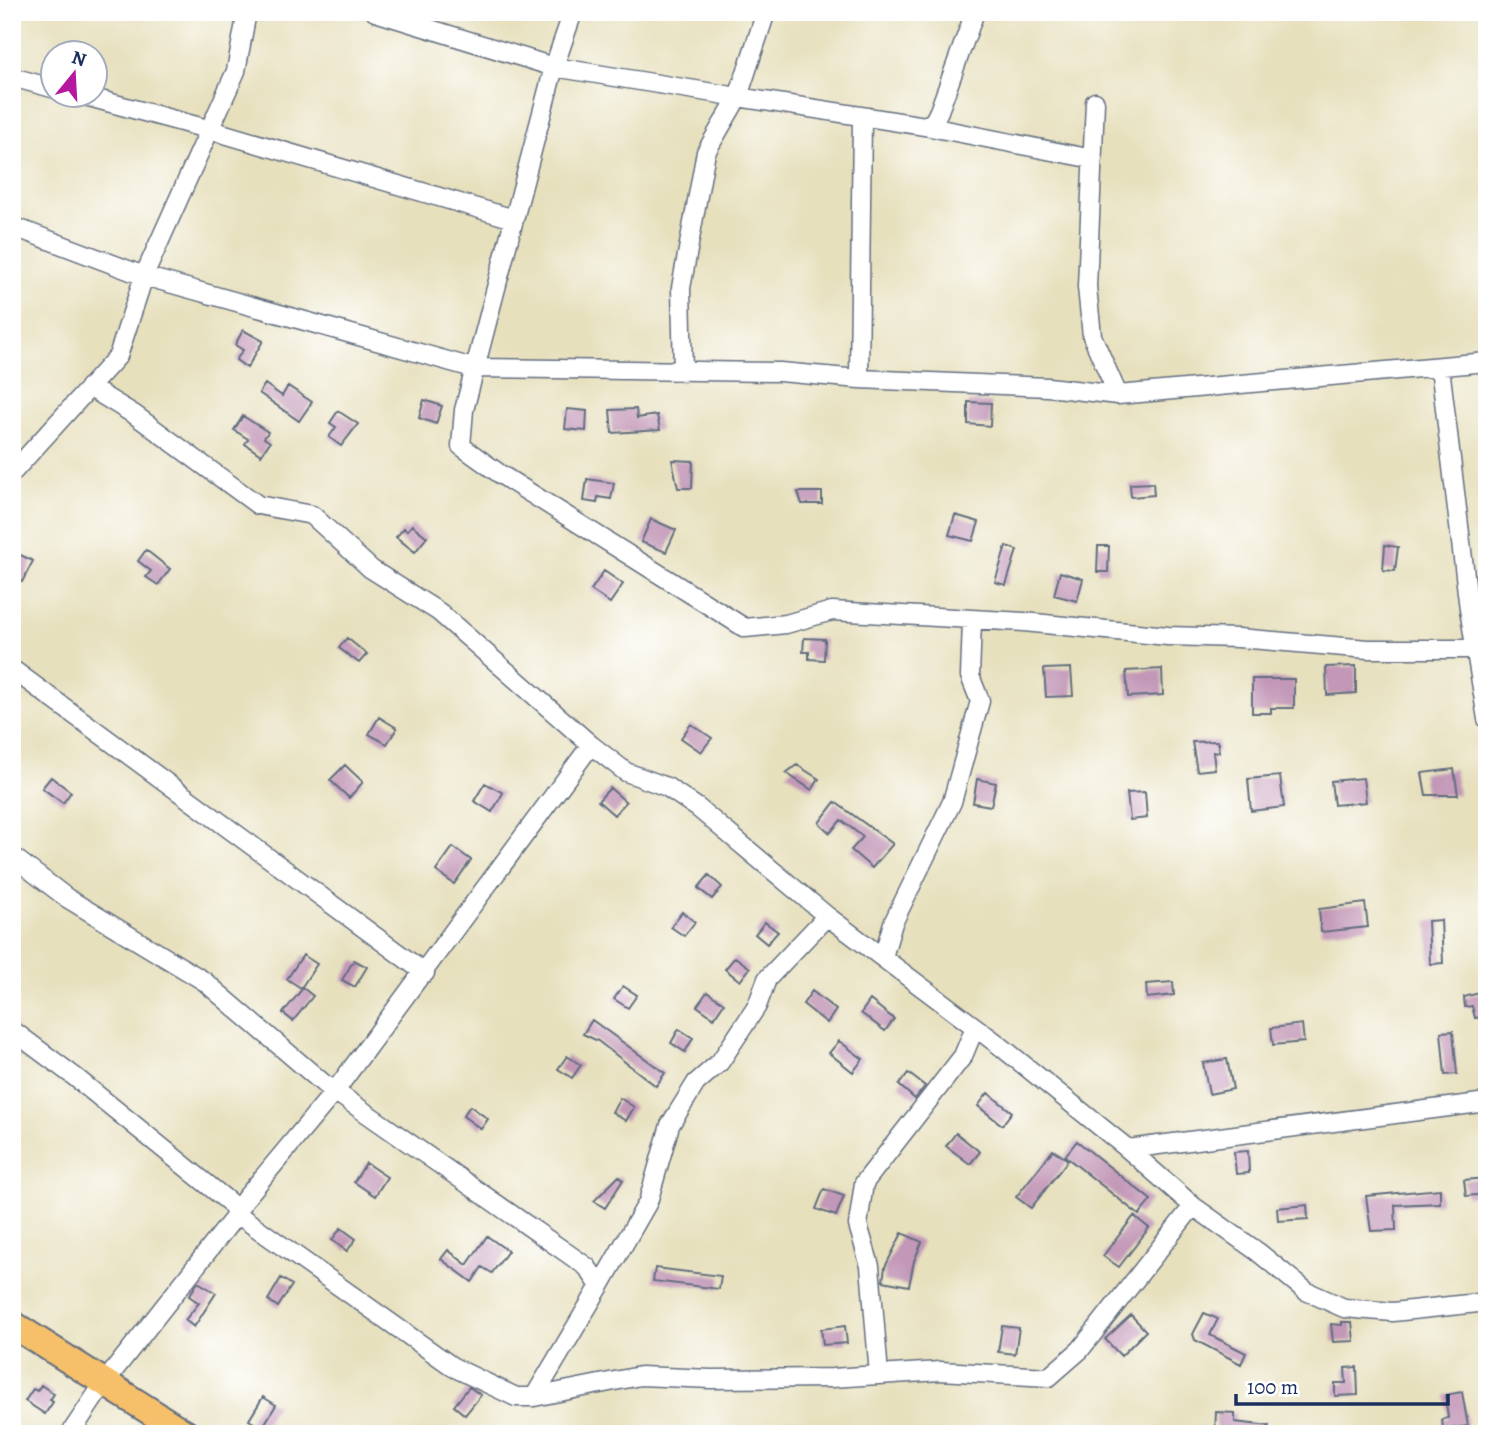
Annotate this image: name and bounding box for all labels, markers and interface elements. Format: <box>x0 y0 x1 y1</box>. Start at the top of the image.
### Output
north arrow <box>38 38 108 108</box>
text: N <box>68 44 90 73</box>
scale bar <box>1236 1362 1448 1406</box>
text: 100 m <box>1247 1373 1298 1401</box>

